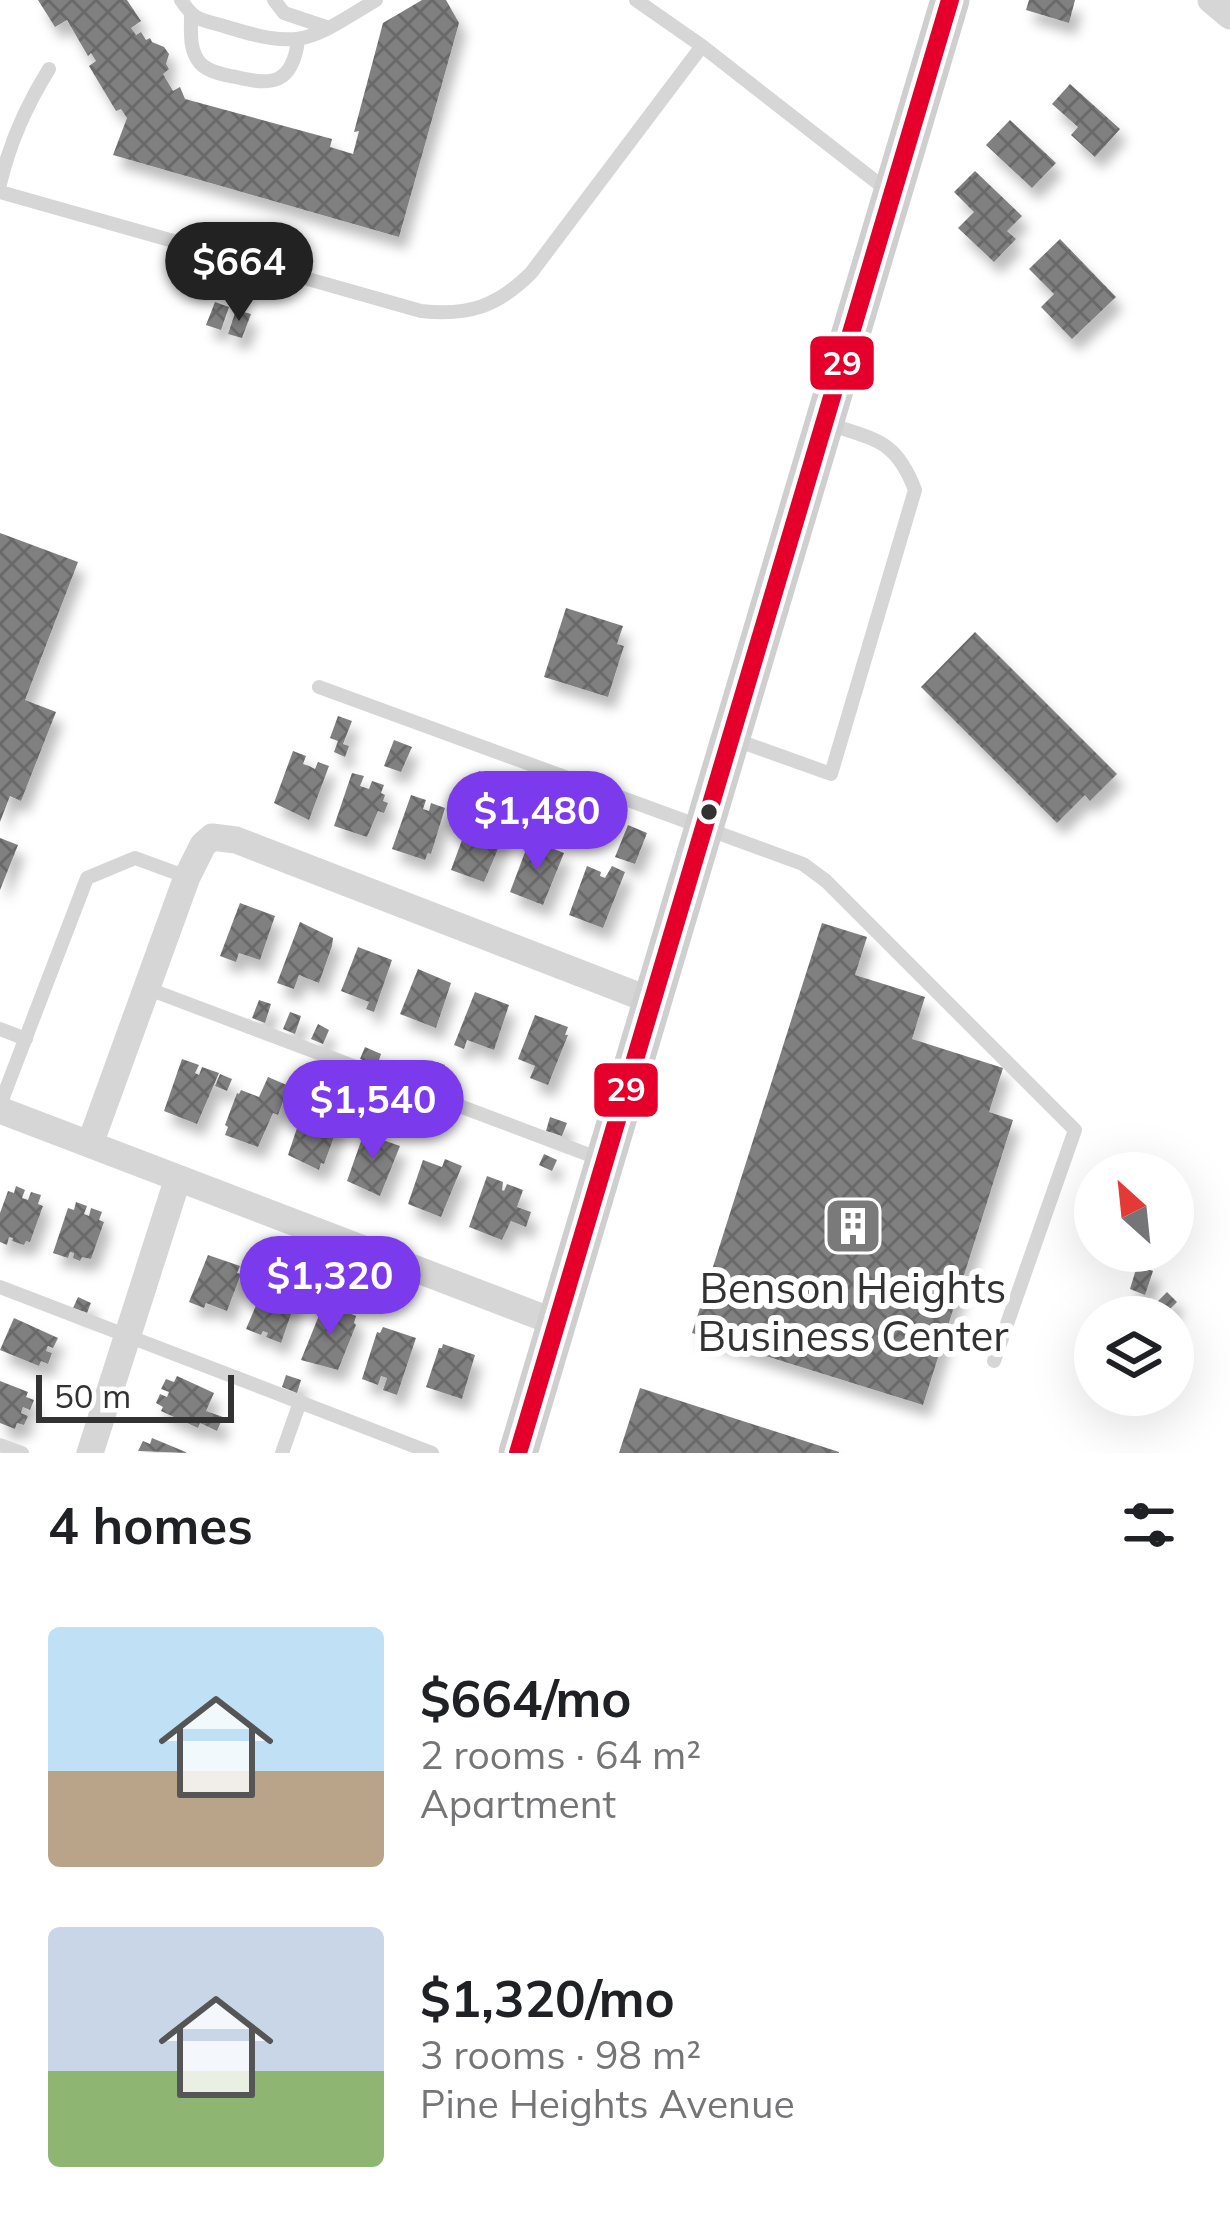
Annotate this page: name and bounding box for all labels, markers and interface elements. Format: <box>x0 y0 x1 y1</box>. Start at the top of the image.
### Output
pin: $664 <box>168 222 310 324</box>
text: $664 <box>192 236 286 285</box>
line badge: 29 <box>808 334 876 392</box>
text: 29 <box>822 342 862 383</box>
pin: $1,480 <box>439 771 635 873</box>
text: $1,480 <box>474 785 600 834</box>
unlabelled marker <box>698 801 720 823</box>
pin: $1,540 <box>275 1060 471 1162</box>
line badge: 29 <box>592 1061 660 1119</box>
text: 29 <box>606 1068 646 1109</box>
text: $1,540 <box>310 1074 436 1123</box>
north arrow <box>1074 1152 1194 1272</box>
map controls <box>1074 1152 1194 1416</box>
building icon: Benson Heights Business Center <box>822 1195 884 1257</box>
pin: $1,320 <box>232 1236 428 1338</box>
text: $1,320 <box>267 1250 393 1299</box>
place label: Benson Heights Business Center <box>697 1261 1009 1362</box>
button: layers <box>1074 1296 1194 1416</box>
scale bar <box>36 1369 234 1422</box>
text: 50 m <box>54 1375 131 1416</box>
icon: filters <box>1116 1492 1182 1558</box>
text: 4 homes <box>48 1493 253 1557</box>
text: $664/mo <box>420 1666 632 1730</box>
icon: home <box>144 1675 288 1819</box>
text: 2 rooms · 64 m² <box>420 1730 701 1779</box>
text: Apartment <box>420 1779 616 1828</box>
text: $1,320/mo <box>420 1966 675 2030</box>
icon: home <box>144 1975 288 2119</box>
text: 3 rooms · 98 m² <box>420 2030 701 2079</box>
text: Pine Heights Avenue <box>420 2079 795 2128</box>

